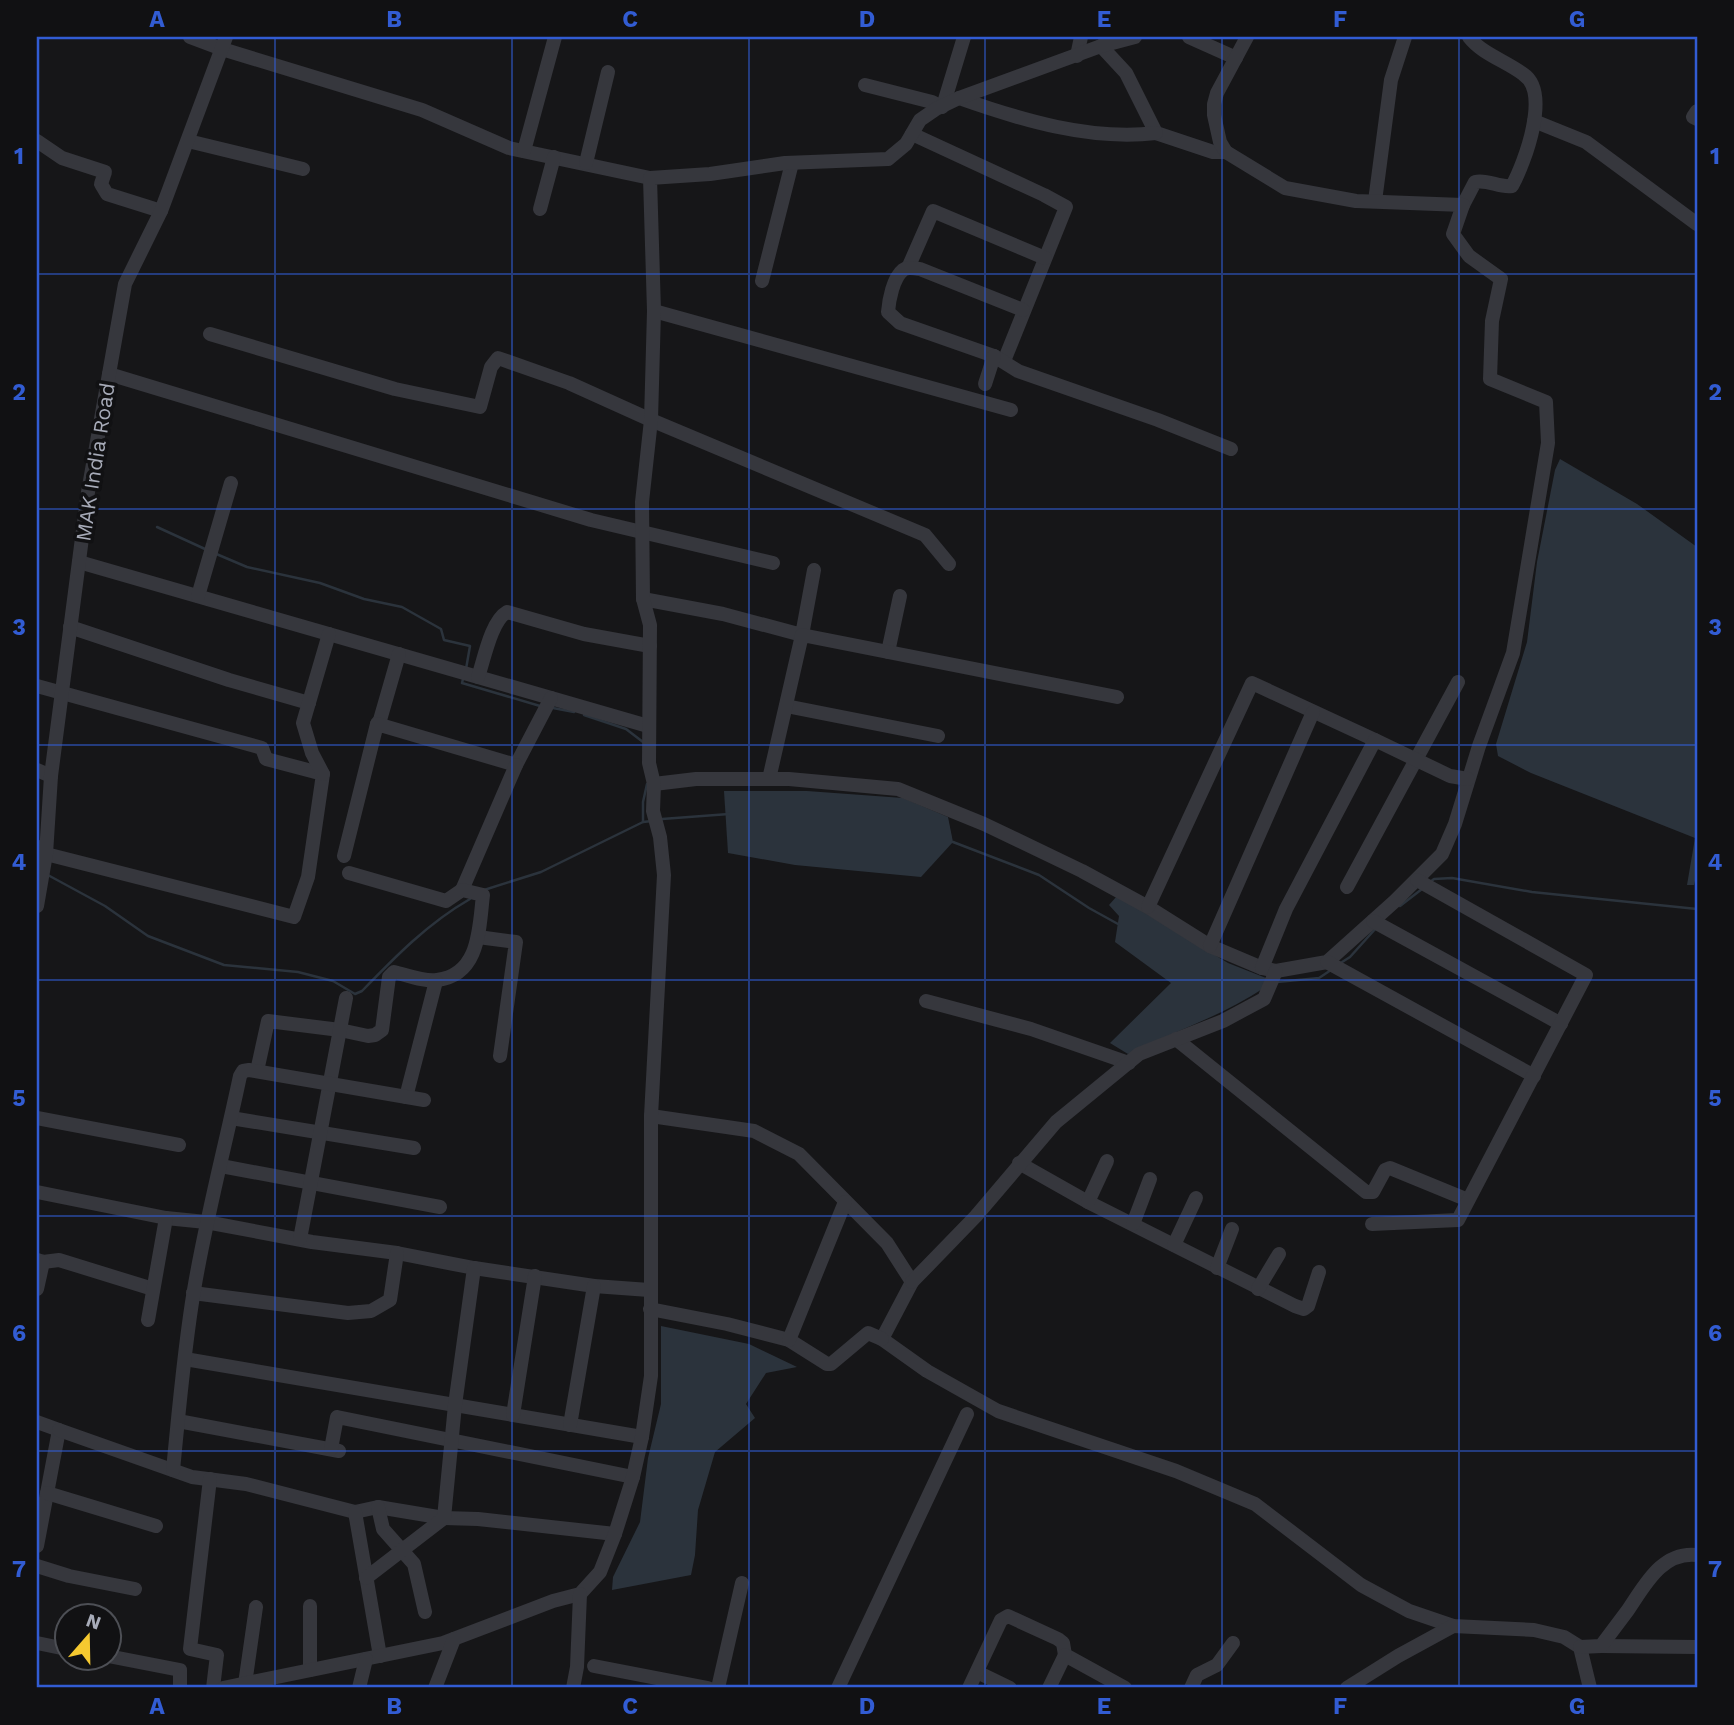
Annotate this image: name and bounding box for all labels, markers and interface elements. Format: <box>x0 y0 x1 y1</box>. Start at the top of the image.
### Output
text: A <box>149 6 165 33</box>
text: B <box>386 6 402 33</box>
text: C <box>622 6 638 33</box>
text: D <box>859 6 875 33</box>
text: E <box>1097 6 1111 33</box>
text: F <box>1333 6 1347 33</box>
text: G <box>1569 6 1585 33</box>
text: 1 <box>14 143 24 170</box>
text: 1 <box>1710 143 1720 170</box>
text: 2 <box>12 379 26 406</box>
text: 2 <box>1708 379 1722 406</box>
street label: MAK India Road <box>70 381 120 543</box>
text: 3 <box>12 614 26 641</box>
text: 3 <box>1708 614 1722 641</box>
text: 4 <box>12 849 27 876</box>
text: 4 <box>1708 849 1723 876</box>
text: 5 <box>12 1085 26 1112</box>
text: 5 <box>1708 1085 1722 1112</box>
text: 6 <box>12 1320 26 1347</box>
text: 6 <box>1708 1320 1722 1347</box>
text: 7 <box>12 1556 26 1583</box>
text: 7 <box>1708 1556 1722 1583</box>
north arrow <box>52 1602 122 1672</box>
text: N <box>83 1608 104 1635</box>
text: A <box>149 1693 165 1720</box>
text: B <box>386 1693 402 1720</box>
text: C <box>622 1693 638 1720</box>
text: D <box>859 1693 875 1720</box>
text: E <box>1097 1693 1111 1720</box>
text: F <box>1333 1693 1347 1720</box>
text: G <box>1569 1693 1585 1720</box>

